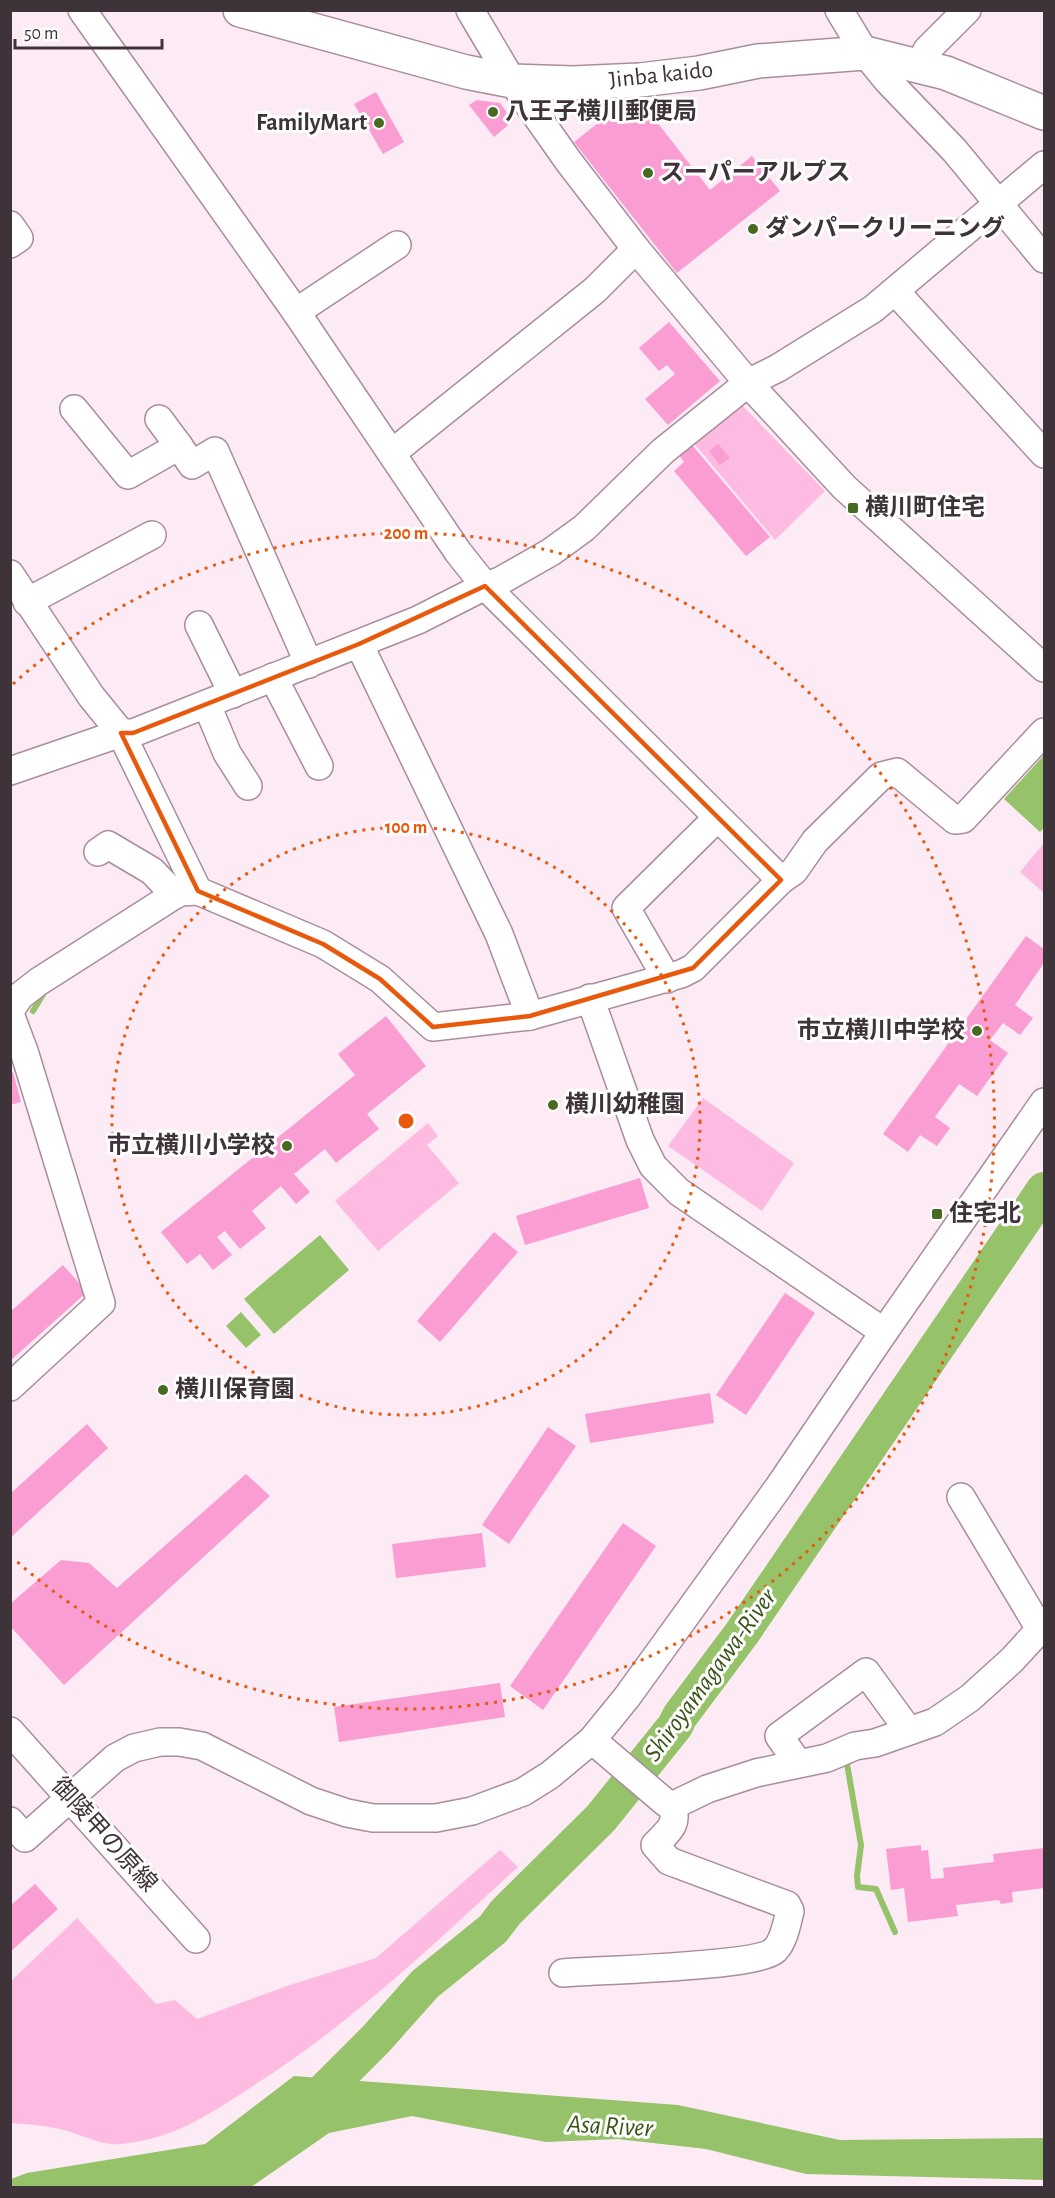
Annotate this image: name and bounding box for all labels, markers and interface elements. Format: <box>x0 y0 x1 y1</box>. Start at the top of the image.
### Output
scale bar <box>15 12 162 50</box>
text: 50 m <box>24 25 58 43</box>
street label: Jinba kaido <box>608 58 714 92</box>
place label: 八王子横川郵便局 <box>505 98 697 124</box>
marker: 八王子横川郵便局 <box>486 105 500 119</box>
place label: FamilyMart <box>256 111 367 135</box>
marker: FamilyMart <box>372 116 386 130</box>
place label: スーパーアルプス <box>660 159 851 185</box>
marker: スーパーアルプス <box>641 166 655 180</box>
place label: ダンパークリーニング <box>765 215 1005 241</box>
marker: ダンパークリーニング <box>746 222 760 236</box>
place label: 横川町住宅 <box>865 494 985 520</box>
marker: 横川町住宅 <box>846 501 860 515</box>
text: 200 m <box>384 525 428 543</box>
text: 100 m <box>385 819 427 837</box>
place label: 市立横川中学校 <box>797 1017 965 1043</box>
marker: 市立横川中学校 <box>970 1024 984 1038</box>
place label: 横川幼稚園 <box>565 1091 685 1117</box>
marker: 横川幼稚園 <box>546 1098 560 1112</box>
centre of rings <box>396 1111 416 1131</box>
place label: 市立横川小学校 <box>107 1132 275 1158</box>
marker: 市立横川小学校 <box>280 1139 294 1153</box>
place label: 住宅北 <box>949 1200 1021 1226</box>
marker: 住宅北 <box>930 1207 944 1221</box>
place label: 横川保育園 <box>175 1376 295 1402</box>
marker: 横川保育園 <box>156 1383 170 1397</box>
water label: Shiroyamagawa-River <box>639 1583 782 1766</box>
street label: 御陵甲の原線 <box>47 1772 163 1897</box>
water label: Asa River <box>566 2111 655 2141</box>

